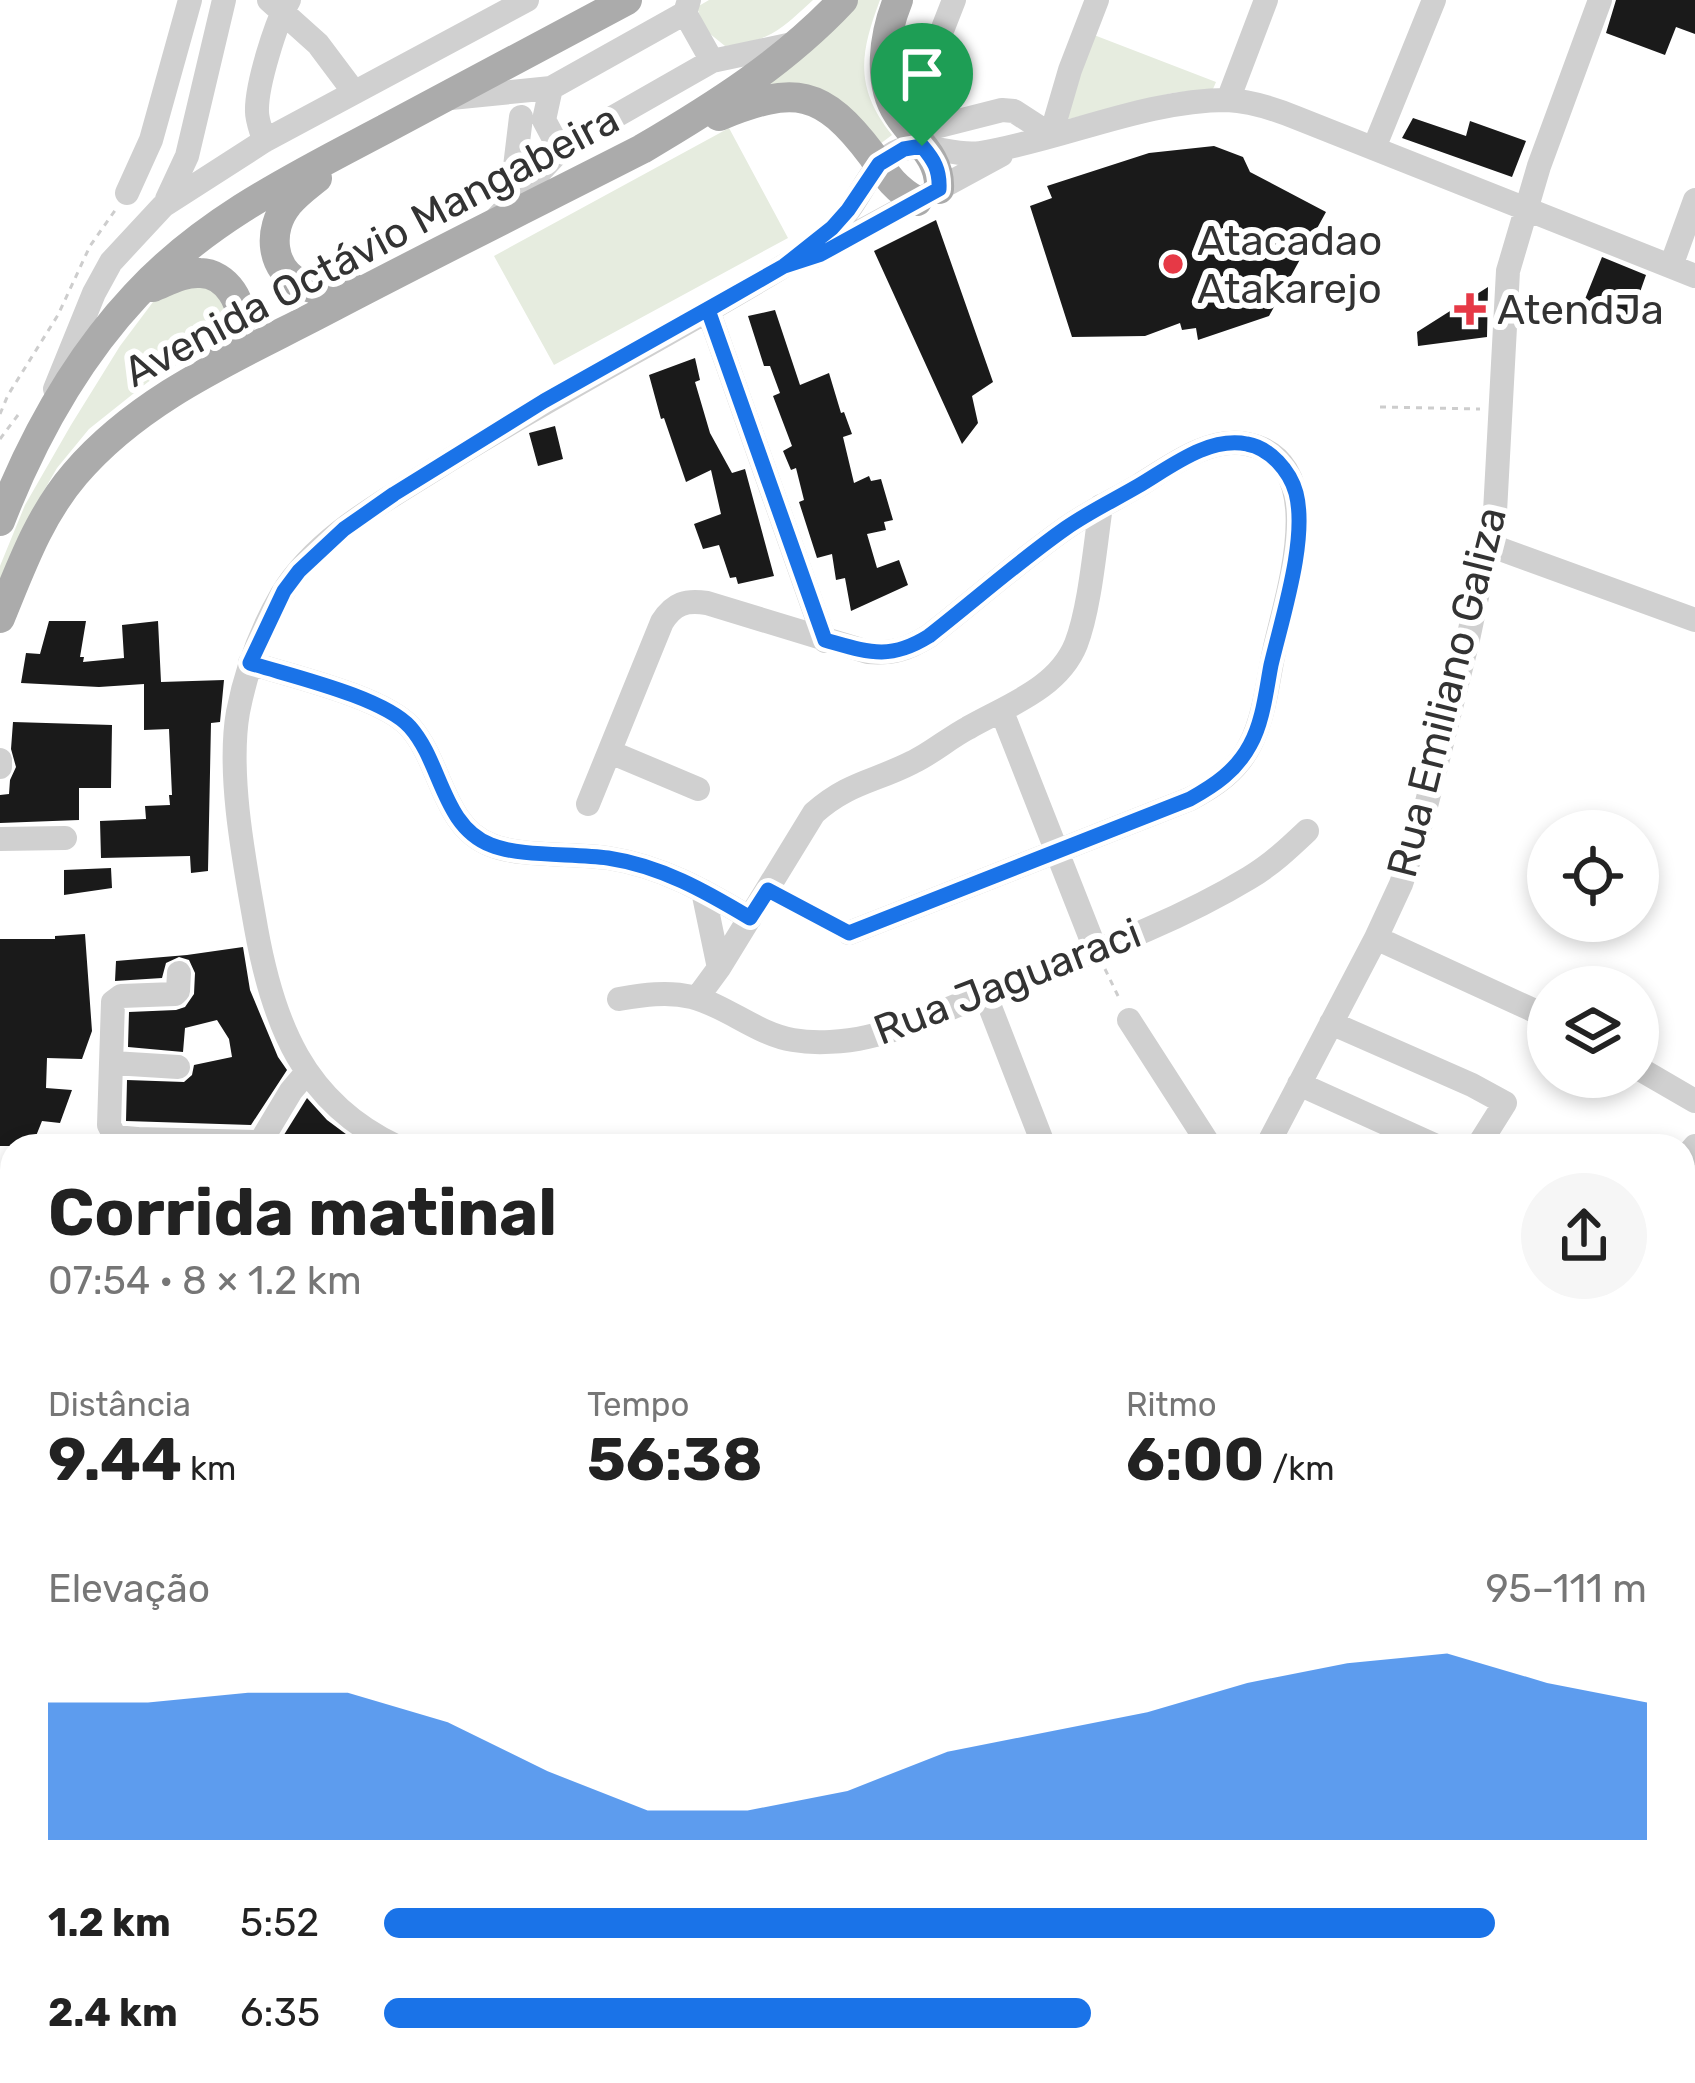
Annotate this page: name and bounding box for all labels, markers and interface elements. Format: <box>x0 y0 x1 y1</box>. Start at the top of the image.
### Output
pin <box>871 23 973 146</box>
icon: arrive <box>889 41 955 107</box>
street label: Avenida Octávio Mangabeira <box>115 94 627 398</box>
place label: Atacadao Atakarejo <box>1197 216 1382 314</box>
marker: Atacadao Atakarejo <box>1160 251 1186 277</box>
place label: AtendJa <box>1497 285 1664 335</box>
marker: AtendJa <box>1454 293 1486 325</box>
street label: Rua Emiliano Galiza <box>1377 502 1517 882</box>
map controls <box>1527 810 1659 1098</box>
button: locate <box>1527 810 1659 942</box>
street label: Rua Jaguaraci <box>867 908 1148 1056</box>
button: layers <box>1527 966 1659 1098</box>
text: Corrida matinal <box>48 1173 557 1252</box>
button: share <box>1521 1173 1647 1299</box>
text: 07:54 · 8 × 1.2 km <box>48 1258 362 1304</box>
text: Distância <box>48 1385 191 1424</box>
text: Tempo <box>587 1385 689 1424</box>
text: Ritmo <box>1126 1385 1217 1424</box>
text: 9.44 <box>48 1424 182 1495</box>
text: 56:38 <box>587 1424 763 1495</box>
text: 6:00 <box>1126 1424 1264 1495</box>
text: km <box>182 1449 236 1488</box>
text: /km <box>1264 1449 1335 1488</box>
text: Elevação <box>48 1566 210 1612</box>
text: 95–111 m <box>1485 1566 1647 1612</box>
text: 1.2 km <box>48 1900 171 1946</box>
text: 5:52 <box>240 1900 319 1946</box>
text: 2.4 km <box>48 1990 178 2036</box>
text: 6:35 <box>240 1990 320 2036</box>

